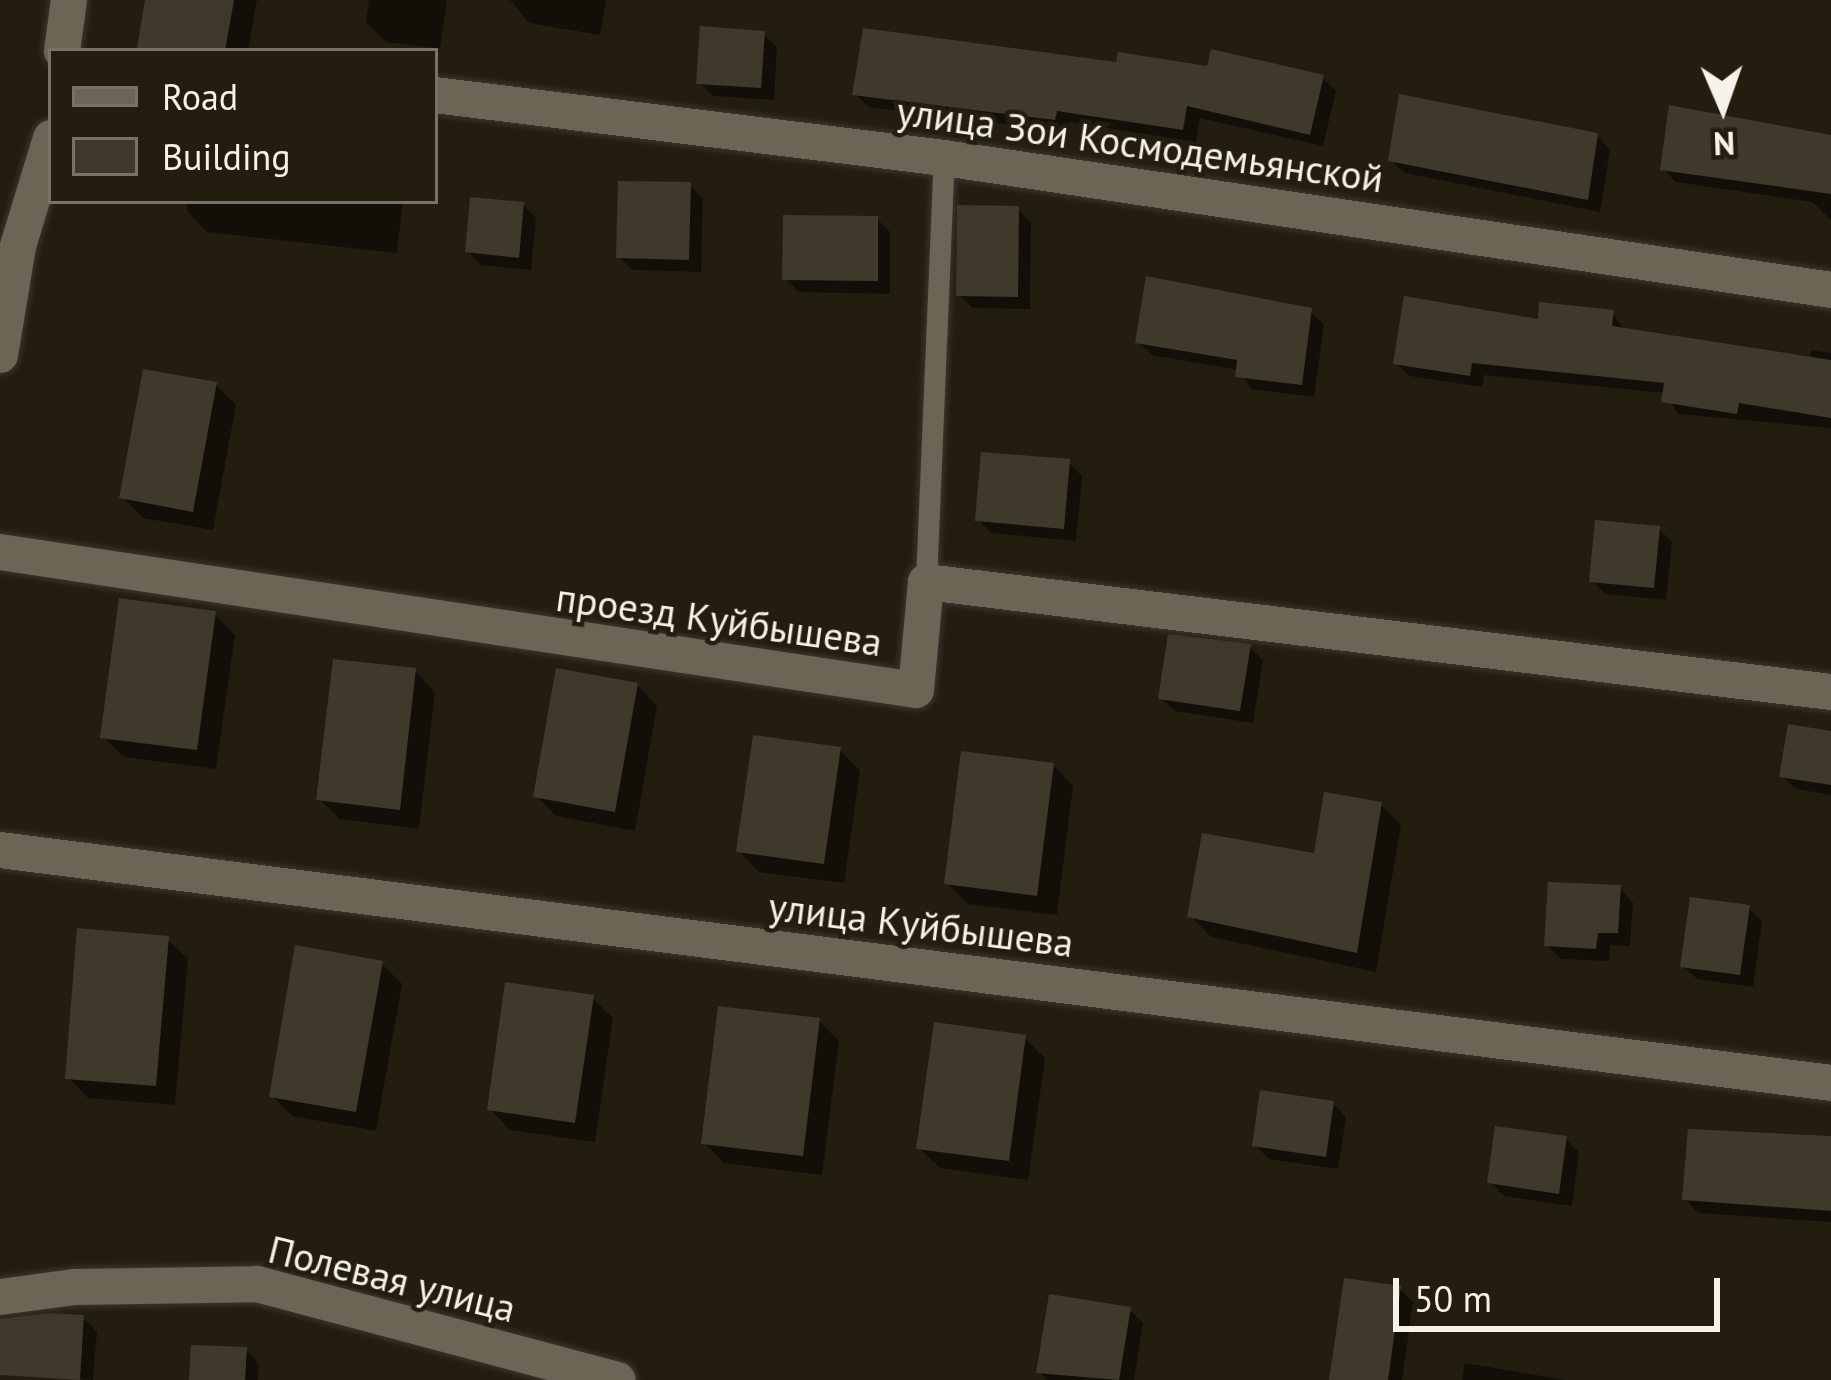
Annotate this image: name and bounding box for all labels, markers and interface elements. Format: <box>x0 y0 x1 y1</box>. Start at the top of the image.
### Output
legend <box>48 48 438 204</box>
north arrow <box>1663 48 1783 168</box>
text: Road <box>162 73 238 120</box>
street label: улица Зои Космодемьянской <box>894 88 1386 202</box>
text: N <box>1713 123 1736 166</box>
text: Building <box>162 133 291 180</box>
street label: проезд Куйбышева <box>553 574 885 666</box>
street label: улица Куйбышева <box>766 883 1076 967</box>
street label: Полевая улица <box>264 1226 520 1332</box>
scale bar <box>1399 1254 1726 1328</box>
text: 50 m <box>1414 1275 1492 1322</box>

